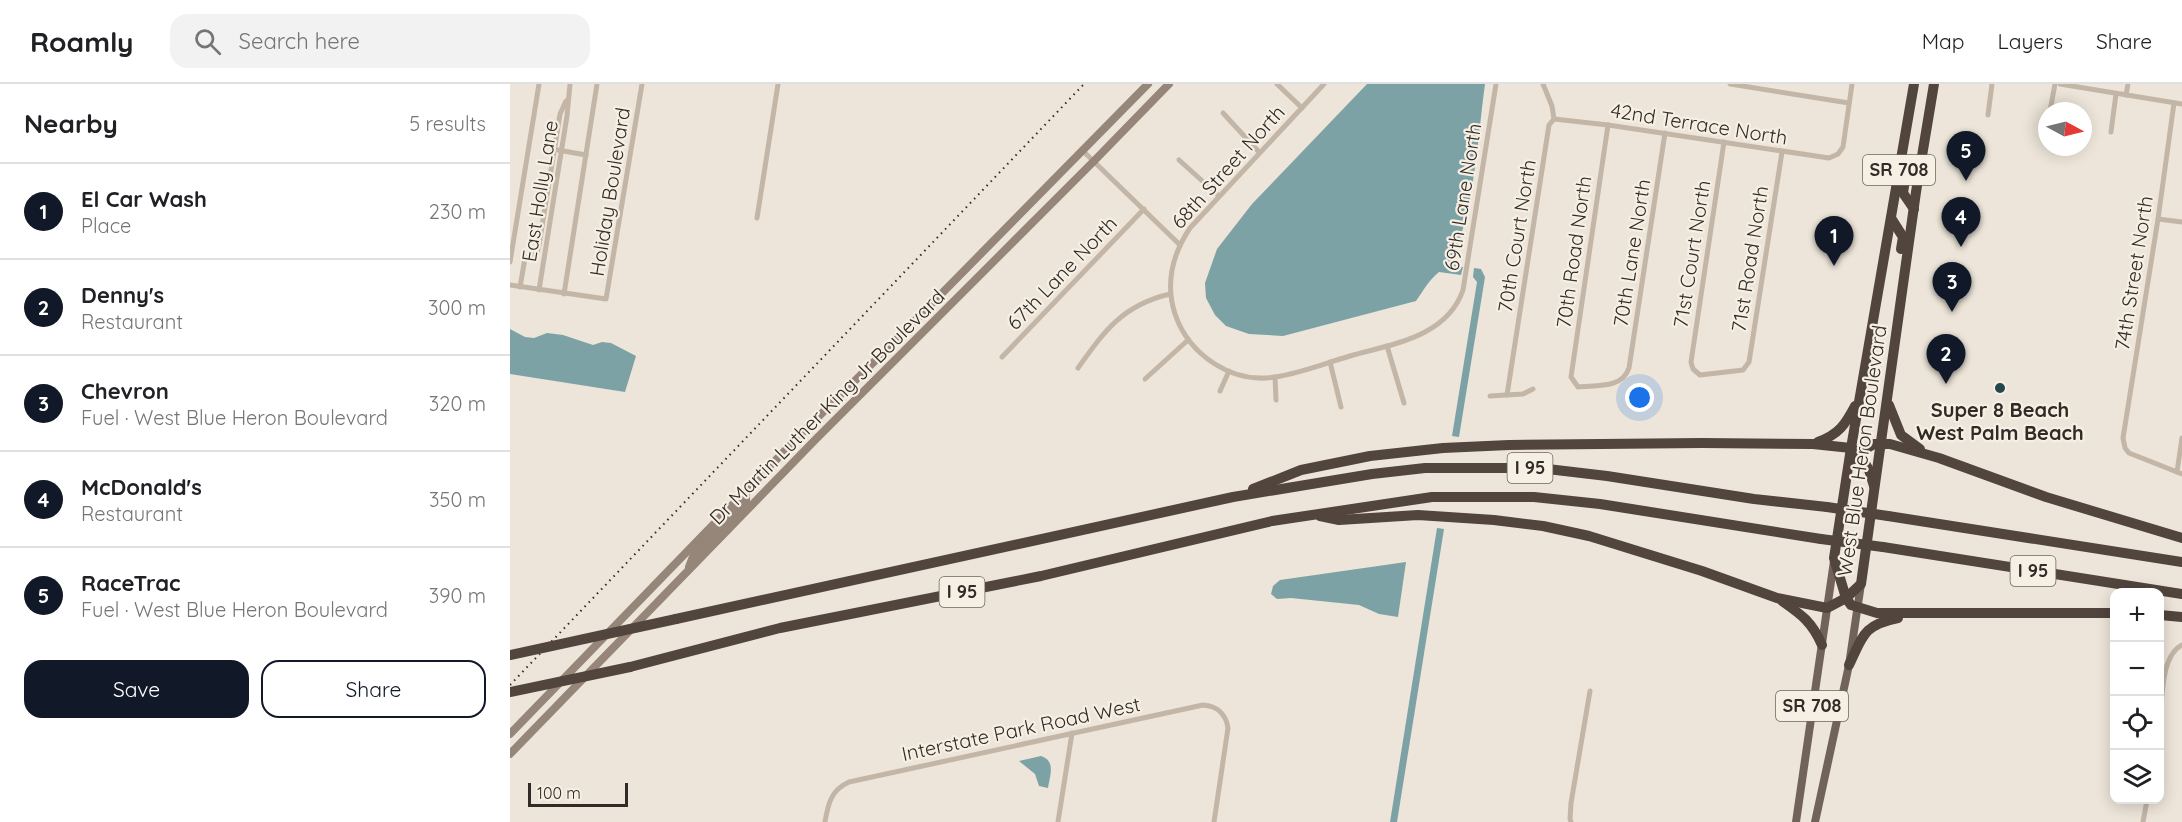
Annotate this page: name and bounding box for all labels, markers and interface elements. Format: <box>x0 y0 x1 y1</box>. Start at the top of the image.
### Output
search box <box>170 14 590 68</box>
text: Roamly <box>30 24 134 59</box>
icon: search <box>191 25 224 58</box>
text: Search here <box>239 27 360 55</box>
text: Map <box>1922 28 1965 54</box>
text: Layers <box>1998 28 2063 54</box>
text: Share <box>2096 28 2152 54</box>
street label: 42nd Terrace North <box>1609 97 1789 150</box>
street label: 68th Street North <box>1166 100 1290 234</box>
north arrow <box>2038 102 2092 156</box>
street label: Holiday Boulevard <box>584 106 635 278</box>
text: Nearby <box>24 107 118 140</box>
text: 5 results <box>409 111 486 136</box>
street label: East Holly Lane <box>516 118 563 263</box>
street label: 69th Lane North <box>1438 121 1487 273</box>
pin: 5 <box>1946 132 1986 181</box>
road number: SR 708 <box>1863 155 1935 185</box>
street label: 70th Court North <box>1492 158 1541 314</box>
street label: 70th Road North <box>1550 174 1597 330</box>
street label: 70th Lane North <box>1607 177 1656 329</box>
street label: 71st Court North <box>1667 178 1716 330</box>
street label: 71st Road North <box>1726 184 1773 334</box>
text: El Car Wash <box>81 185 207 213</box>
street label: 74th Street North <box>2109 194 2158 352</box>
pin: 4 <box>1942 198 1980 247</box>
text: 1 <box>40 199 47 224</box>
text: 230 m <box>429 199 486 224</box>
street label: 67th Lane North <box>1001 211 1122 335</box>
text: Place <box>81 213 131 238</box>
pin: 1 <box>1814 216 1854 266</box>
pin: 3 <box>1932 262 1972 312</box>
text: Denny's <box>81 281 164 309</box>
street label: Dr Martin Luther King Jr Boulevard <box>704 284 950 530</box>
text: 2 <box>38 295 49 320</box>
text: 300 m <box>428 295 486 320</box>
text: Restaurant <box>81 309 183 334</box>
street label: West Blue Heron Boulevard <box>1831 324 1892 578</box>
pin: 2 <box>1926 334 1966 384</box>
text: Chevron <box>81 377 169 405</box>
marker: Super 8 Beach West Palm Beach <box>1993 381 2007 395</box>
your location <box>1625 383 1654 412</box>
text: 3 <box>38 391 49 416</box>
text: 320 m <box>429 391 486 416</box>
place label: Super 8 Beach West Palm Beach <box>1916 397 2084 445</box>
text: Fuel · West Blue Heron Boulevard <box>81 405 388 430</box>
road number: I 95 <box>1508 453 1552 483</box>
text: McDonald's <box>81 473 202 501</box>
text: 4 <box>38 487 49 512</box>
text: 350 m <box>429 487 486 512</box>
text: Restaurant <box>81 501 183 526</box>
road number: I 95 <box>2010 556 2056 586</box>
text: RaceTrac <box>81 569 180 597</box>
road number: I 95 <box>940 577 984 607</box>
text: 5 <box>38 583 49 608</box>
text: 390 m <box>429 583 486 608</box>
map controls <box>2110 588 2164 804</box>
button: + <box>2110 588 2164 642</box>
text: Fuel · West Blue Heron Boulevard <box>81 597 388 622</box>
button: − <box>2110 642 2164 696</box>
button: Save <box>24 660 249 718</box>
button: Share <box>261 660 486 718</box>
street label: Interstate Park Road West <box>899 691 1143 766</box>
road number: SR 708 <box>1776 691 1848 721</box>
button: locate <box>2110 696 2164 750</box>
button: layers <box>2110 750 2164 804</box>
scale bar <box>528 780 628 808</box>
text: 100 m <box>537 783 581 803</box>

